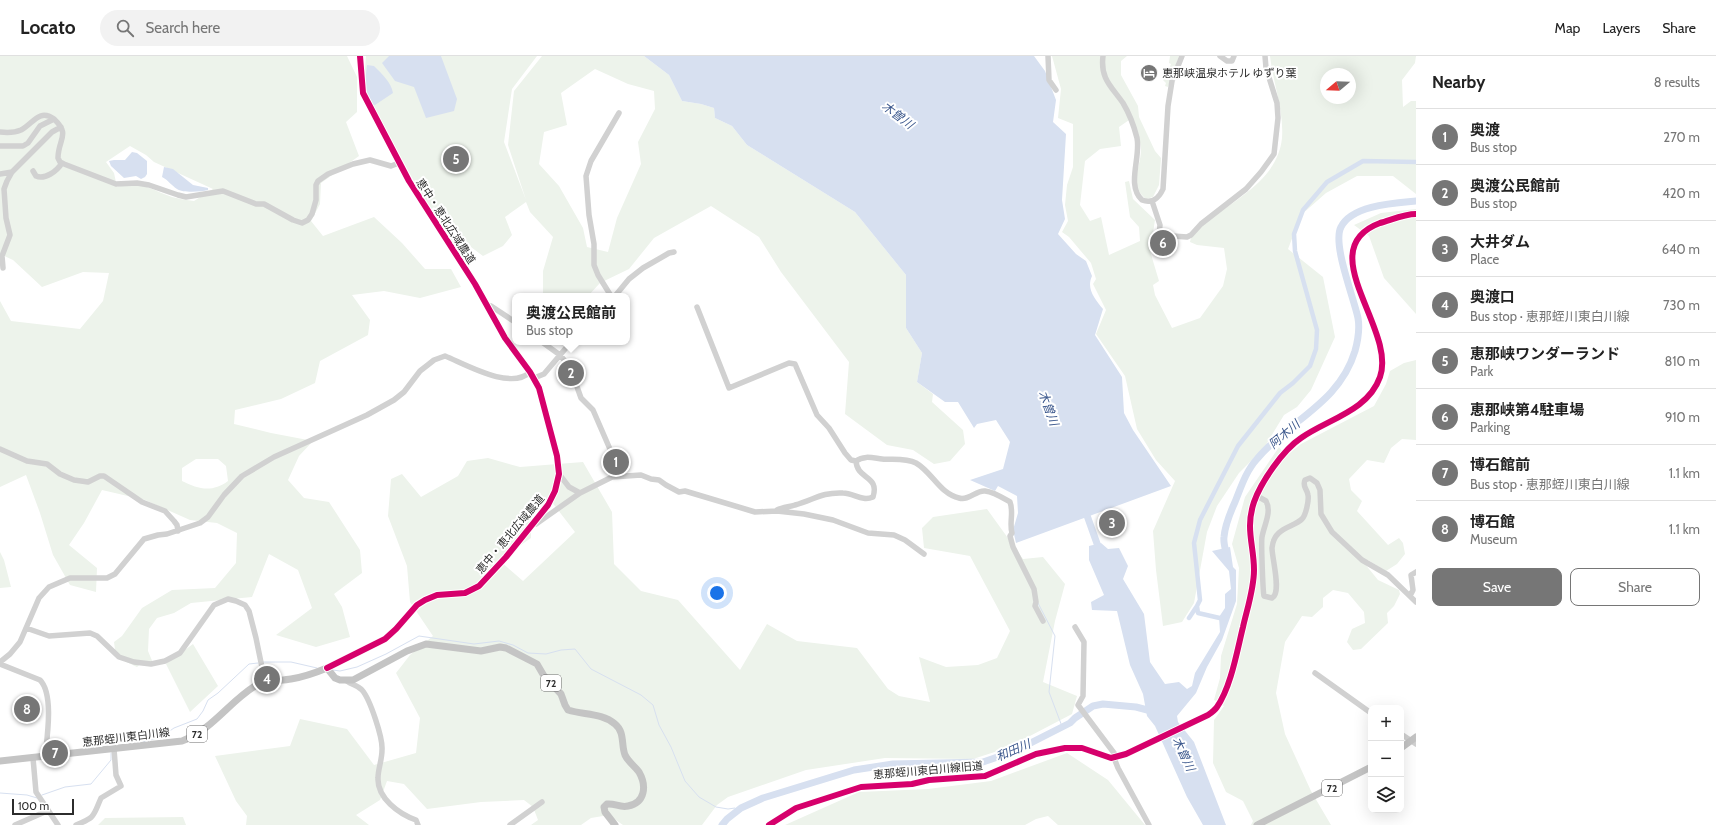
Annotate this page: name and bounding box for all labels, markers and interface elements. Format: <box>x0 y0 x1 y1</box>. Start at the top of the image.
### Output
search box <box>100 10 380 46</box>
text: Locato <box>20 16 76 39</box>
icon: search <box>114 17 136 39</box>
text: Search here <box>146 19 220 37</box>
text: Map <box>1555 19 1580 37</box>
text: Layers <box>1602 19 1640 37</box>
text: Share <box>1662 19 1696 37</box>
hotel icon: 恵那峡温泉ホテル ゆずり葉 <box>1139 63 1159 83</box>
place label: 恵那峡温泉ホテル ゆずり葉 <box>1162 66 1296 80</box>
north arrow <box>1320 68 1356 104</box>
text: Nearby <box>1432 72 1485 92</box>
text: 8 results <box>1654 74 1700 90</box>
water label: 木曽川 <box>879 98 918 133</box>
text: 奥渡 <box>1470 121 1500 139</box>
text: 1 <box>1443 129 1447 145</box>
text: 270 m <box>1663 129 1700 145</box>
text: Bus stop <box>1470 139 1517 155</box>
pin: 5 <box>443 144 469 174</box>
street label: 恵中・恵北広域農道 <box>413 176 479 266</box>
text: 奥渡公民館前 <box>1470 177 1560 195</box>
text: 2 <box>1442 185 1448 201</box>
text: 420 m <box>1662 185 1700 201</box>
text: Bus stop <box>1470 195 1517 211</box>
pin: 6 <box>1150 228 1176 258</box>
text: 大井ダム <box>1470 233 1530 251</box>
text: 3 <box>1441 241 1449 257</box>
text: 640 m <box>1662 241 1700 257</box>
text: Place <box>1470 251 1499 267</box>
text: 奥渡口 <box>1470 288 1515 306</box>
popup <box>512 293 630 345</box>
text: 4 <box>1441 297 1449 313</box>
text: 730 m <box>1663 297 1700 313</box>
text: 奥渡公民館前 <box>526 304 616 322</box>
text: Bus stop · 恵那蛭川東白川線 <box>1470 308 1630 324</box>
text: Bus stop <box>526 322 573 338</box>
text: 恵那峡ワンダーランド <box>1470 345 1620 363</box>
text: 5 <box>1442 353 1448 369</box>
text: 810 m <box>1664 353 1700 369</box>
pin: 2 <box>558 358 584 388</box>
text: Park <box>1470 363 1493 379</box>
water label: 木曽川 <box>1036 389 1063 429</box>
text: 恵那峡第4駐車場 <box>1470 401 1584 419</box>
text: 6 <box>1441 409 1449 425</box>
text: 910 m <box>1665 409 1700 425</box>
water label: 阿木川 <box>1265 415 1304 451</box>
text: Parking <box>1470 419 1510 435</box>
pin: 1 <box>603 447 629 477</box>
text: 博石館前 <box>1470 456 1530 474</box>
text: 7 <box>1442 465 1448 481</box>
text: 1.1 km <box>1669 465 1700 481</box>
text: Bus stop · 恵那蛭川東白川線 <box>1470 476 1630 492</box>
street label: 恵中・恵北広域農道 <box>473 492 547 576</box>
pin: 3 <box>1099 508 1125 538</box>
text: 博石館 <box>1470 513 1515 531</box>
text: 8 <box>1441 521 1449 537</box>
text: 1.1 km <box>1669 521 1700 537</box>
text: Museum <box>1470 531 1517 547</box>
button: Save <box>1432 568 1562 606</box>
button: Share <box>1570 568 1700 606</box>
your location <box>707 583 727 603</box>
pin: 4 <box>254 664 280 694</box>
road number: 72 <box>541 675 561 691</box>
pin: 8 <box>14 694 40 724</box>
map controls <box>1368 705 1404 813</box>
button: + <box>1368 705 1404 741</box>
street label: 恵那蛭川東白川線 <box>81 725 171 749</box>
road number: 72 <box>187 726 207 742</box>
water label: 和田川 <box>993 735 1034 764</box>
water label: 木曽川 <box>1170 735 1199 775</box>
pin: 7 <box>42 738 68 768</box>
button: − <box>1368 741 1404 777</box>
street label: 恵那蛭川東白川線旧道 <box>873 758 983 782</box>
button: layers <box>1368 777 1404 813</box>
road number: 72 <box>1322 780 1342 796</box>
scale bar <box>12 797 74 816</box>
text: 100 m <box>18 799 49 813</box>

